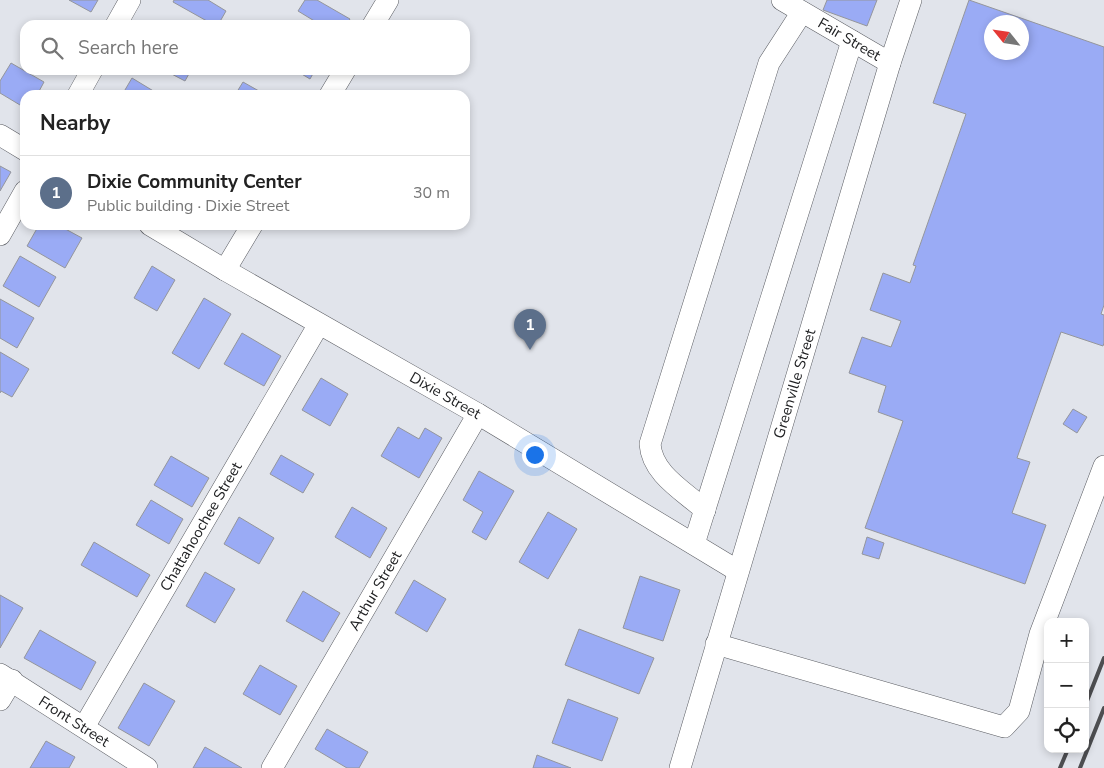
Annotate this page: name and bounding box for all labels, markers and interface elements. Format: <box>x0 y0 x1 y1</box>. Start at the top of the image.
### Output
street label: Fair Street <box>814 13 885 66</box>
north arrow <box>984 15 1029 60</box>
search box <box>20 20 470 75</box>
icon: search <box>38 34 66 62</box>
text: Search here <box>78 35 179 61</box>
text: Nearby <box>40 109 110 137</box>
text: Dixie Community Center <box>87 169 302 195</box>
text: 1 <box>51 182 61 204</box>
text: 30 m <box>413 182 450 204</box>
text: Public building · Dixie Street <box>87 195 289 217</box>
pin: 1 <box>514 309 546 350</box>
street label: Greenville Street <box>769 326 820 441</box>
street label: Dixie Street <box>406 367 485 424</box>
your location <box>522 442 548 468</box>
street label: Chattahoochee Street <box>155 458 247 595</box>
street label: Arthur Street <box>344 547 407 634</box>
map controls <box>1044 618 1089 753</box>
button: + <box>1044 618 1089 663</box>
button: − <box>1044 663 1089 708</box>
street label: Front Street <box>35 691 114 752</box>
button: locate <box>1044 708 1089 753</box>

